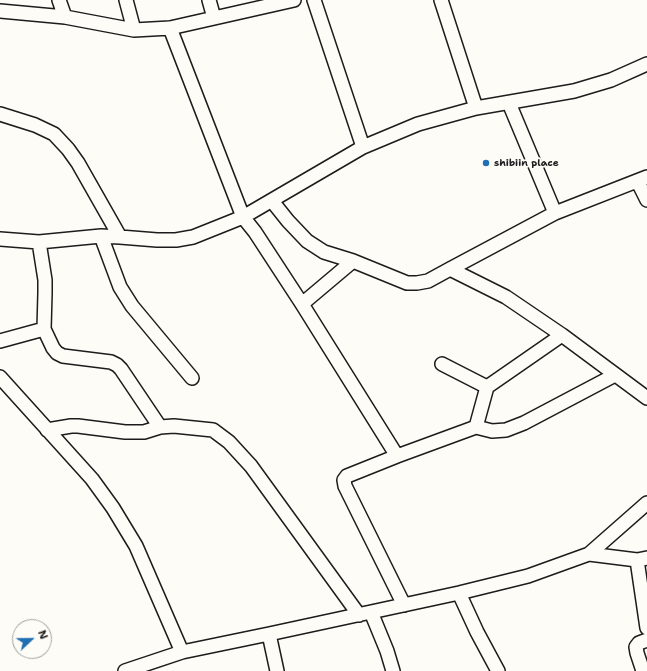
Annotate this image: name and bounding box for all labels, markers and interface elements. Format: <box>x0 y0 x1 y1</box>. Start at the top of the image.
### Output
place label: shibiin place <box>494 157 559 169</box>
marker: shibiin place <box>481 158 491 168</box>
north arrow <box>12 619 52 659</box>
text: N <box>34 628 51 642</box>

